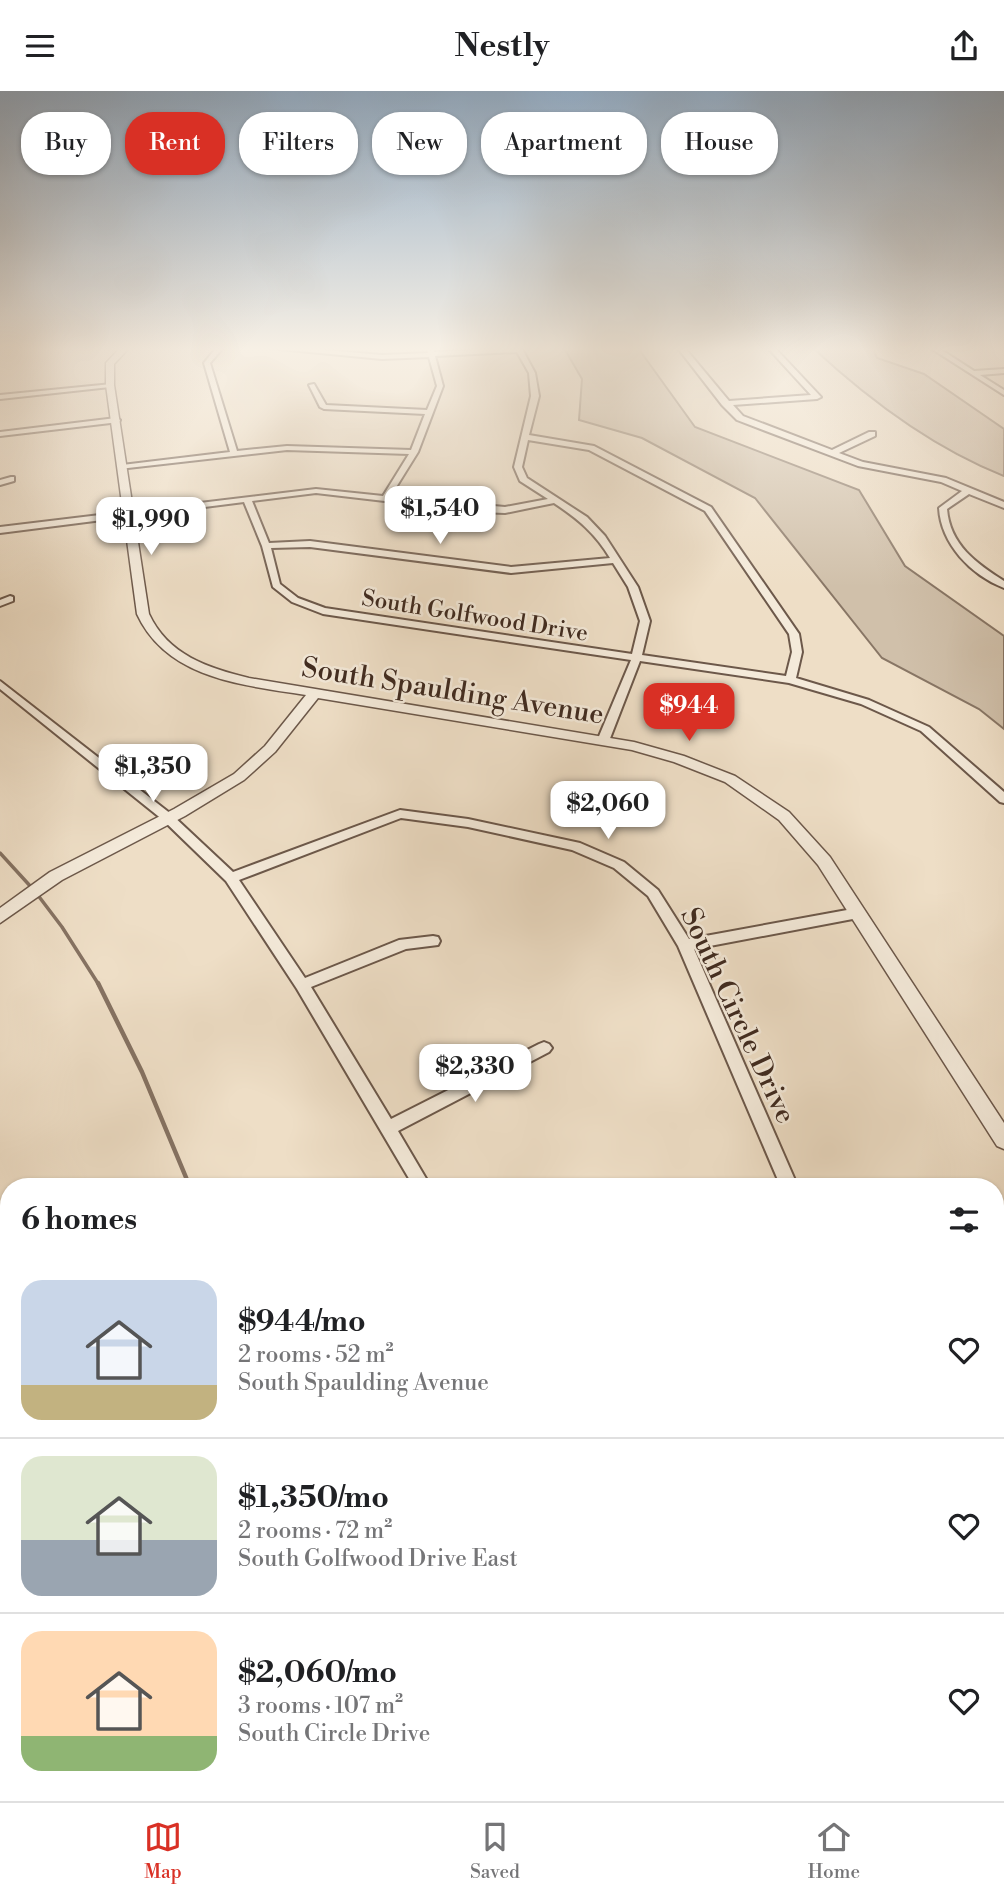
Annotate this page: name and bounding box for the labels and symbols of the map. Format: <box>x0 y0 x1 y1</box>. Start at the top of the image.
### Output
pin: $1,540 <box>383 487 497 546</box>
pin: $1,990 <box>94 497 208 557</box>
street label: South Golfwood Drive <box>360 584 590 648</box>
street label: South Spaulding Avenue <box>299 650 606 733</box>
pin: $944 <box>648 683 730 743</box>
pin: $1,350 <box>96 745 210 804</box>
pin: $2,060 <box>551 781 665 841</box>
street label: South Circle Drive <box>672 902 803 1129</box>
pin: $2,330 <box>418 1045 532 1104</box>

